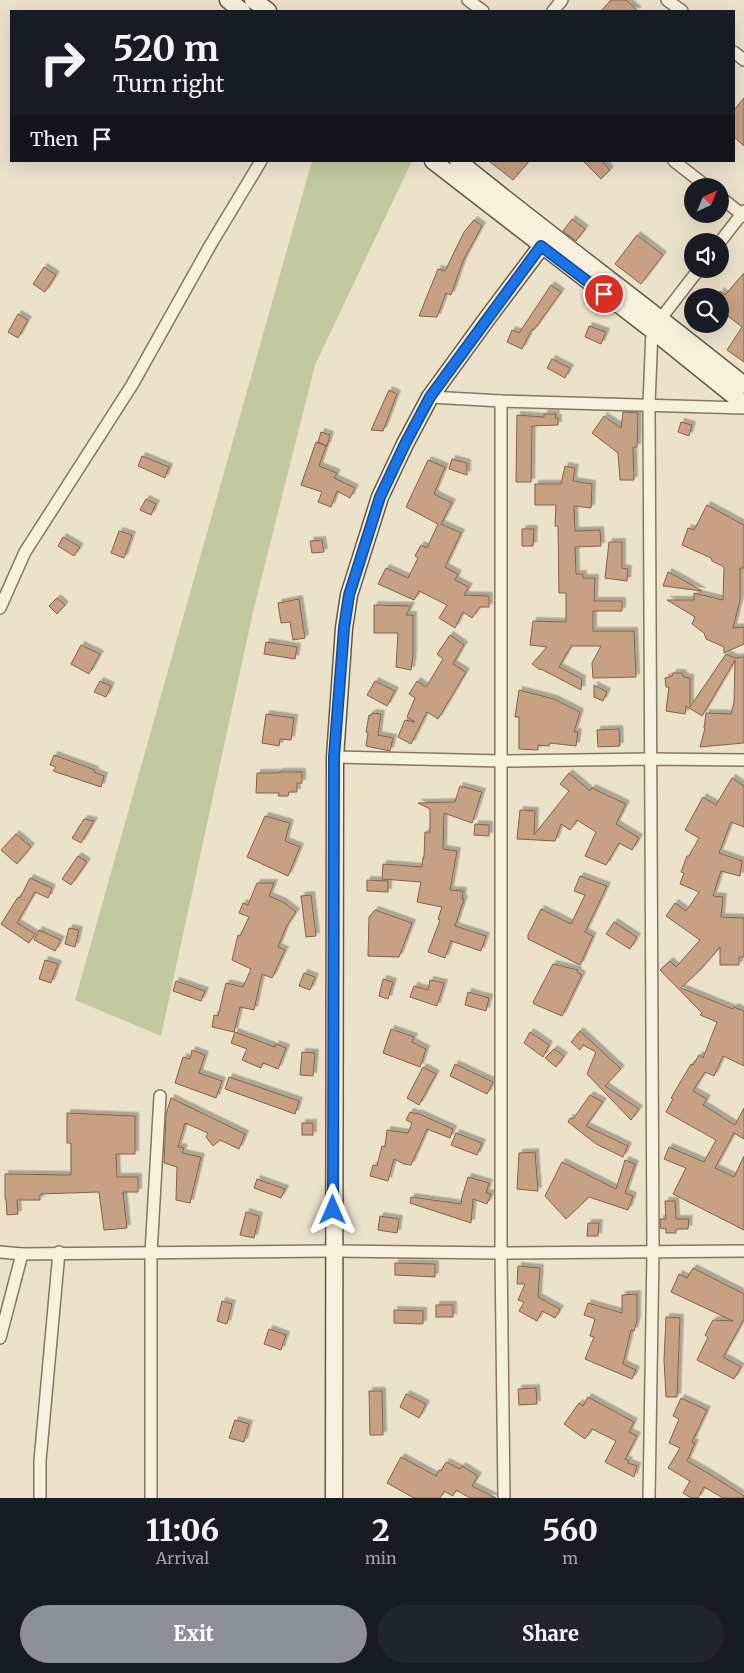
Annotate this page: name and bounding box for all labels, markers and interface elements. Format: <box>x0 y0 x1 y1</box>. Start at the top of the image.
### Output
text: 520 m <box>113 27 219 71</box>
icon: right <box>30 30 95 95</box>
text: Turn right <box>113 70 224 98</box>
icon: arrive <box>88 125 116 153</box>
text: Then <box>30 127 78 151</box>
north arrow <box>684 178 729 222</box>
map controls <box>684 178 729 333</box>
button: sound <box>684 233 729 278</box>
pin <box>583 273 625 315</box>
icon: arrive <box>590 280 618 308</box>
button: search <box>684 288 729 333</box>
position arrow <box>306 1183 358 1235</box>
text: 11:06 <box>146 1511 219 1549</box>
text: 2 <box>372 1511 390 1549</box>
text: 560 <box>542 1511 598 1549</box>
text: Arrival <box>156 1548 209 1568</box>
text: min <box>365 1548 397 1568</box>
text: m <box>562 1548 578 1568</box>
button: Exit <box>20 1605 367 1663</box>
button: Share <box>377 1605 724 1663</box>

